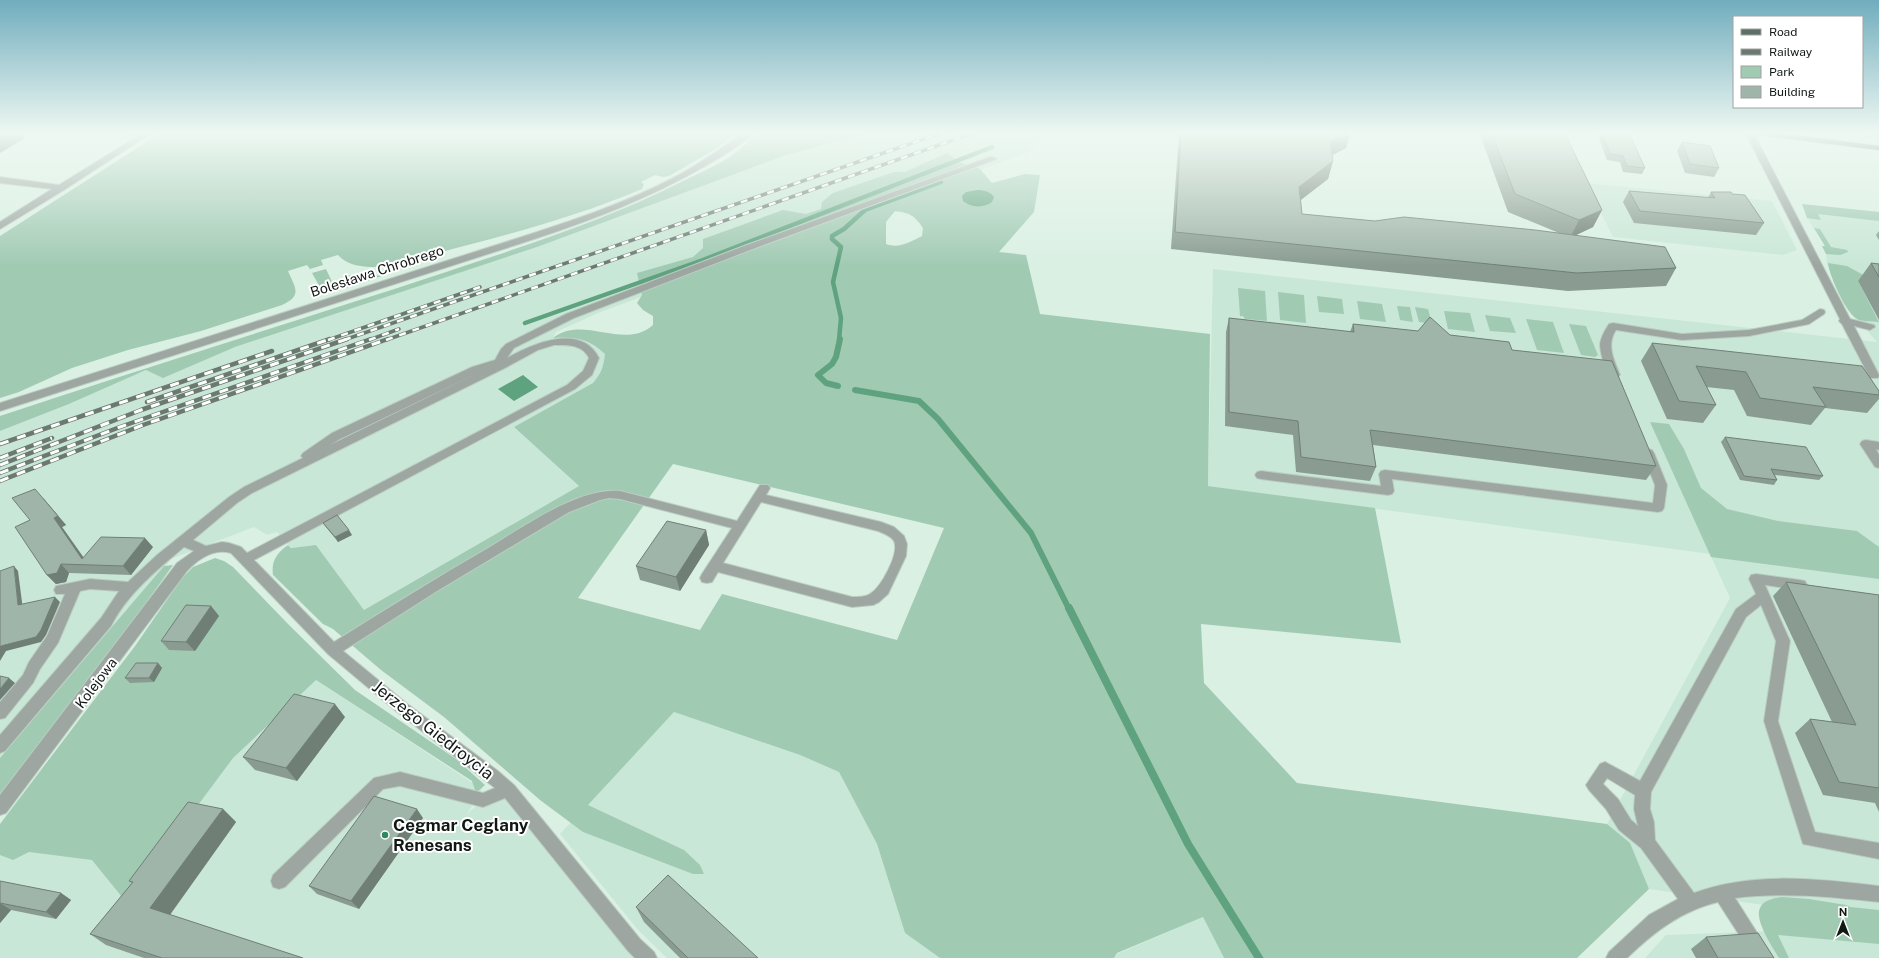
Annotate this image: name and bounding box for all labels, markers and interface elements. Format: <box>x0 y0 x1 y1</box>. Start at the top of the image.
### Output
legend <box>1733 16 1863 108</box>
text: Road <box>1769 25 1797 39</box>
text: Railway <box>1769 45 1813 59</box>
text: Park <box>1769 65 1795 79</box>
text: Building <box>1769 85 1815 99</box>
street label: Bolesława Chrobrego <box>308 242 446 300</box>
street label: Kolejowa <box>72 655 120 711</box>
street label: Jerzego Giedroycia <box>368 676 498 784</box>
place label: Cegmar Ceglany Renesans <box>393 815 529 855</box>
marker: Cegmar Ceglany Renesans <box>380 830 390 840</box>
north arrow <box>1823 902 1863 942</box>
text: N <box>1839 906 1847 918</box>

